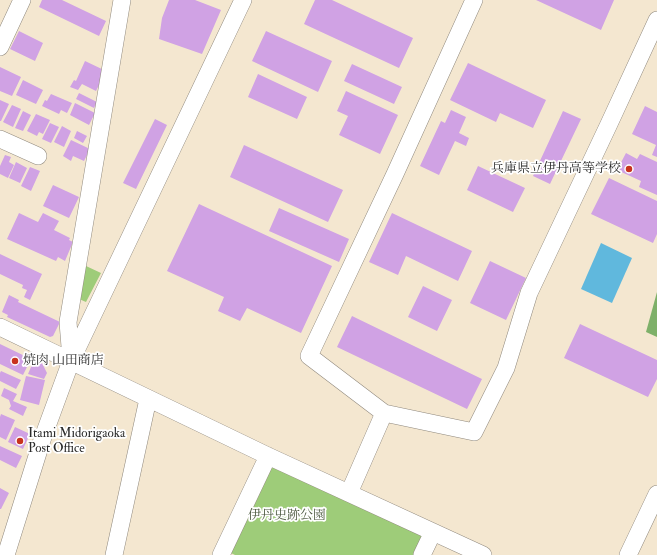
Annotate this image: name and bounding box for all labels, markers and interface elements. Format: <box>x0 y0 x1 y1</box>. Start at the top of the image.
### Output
place label: 兵庫県立伊丹高等学校 <box>491 161 621 177</box>
marker: 兵庫県立伊丹高等学校 <box>624 164 634 174</box>
place label: 焼肉 山田商店 <box>23 353 104 369</box>
marker: 焼肉 山田商店 <box>10 356 20 366</box>
place label: Itami Midorigaoka Post Office <box>28 426 125 457</box>
marker: Itami Midorigaoka Post Office <box>15 436 25 446</box>
park label: 伊丹史跡公園 <box>248 508 326 524</box>

